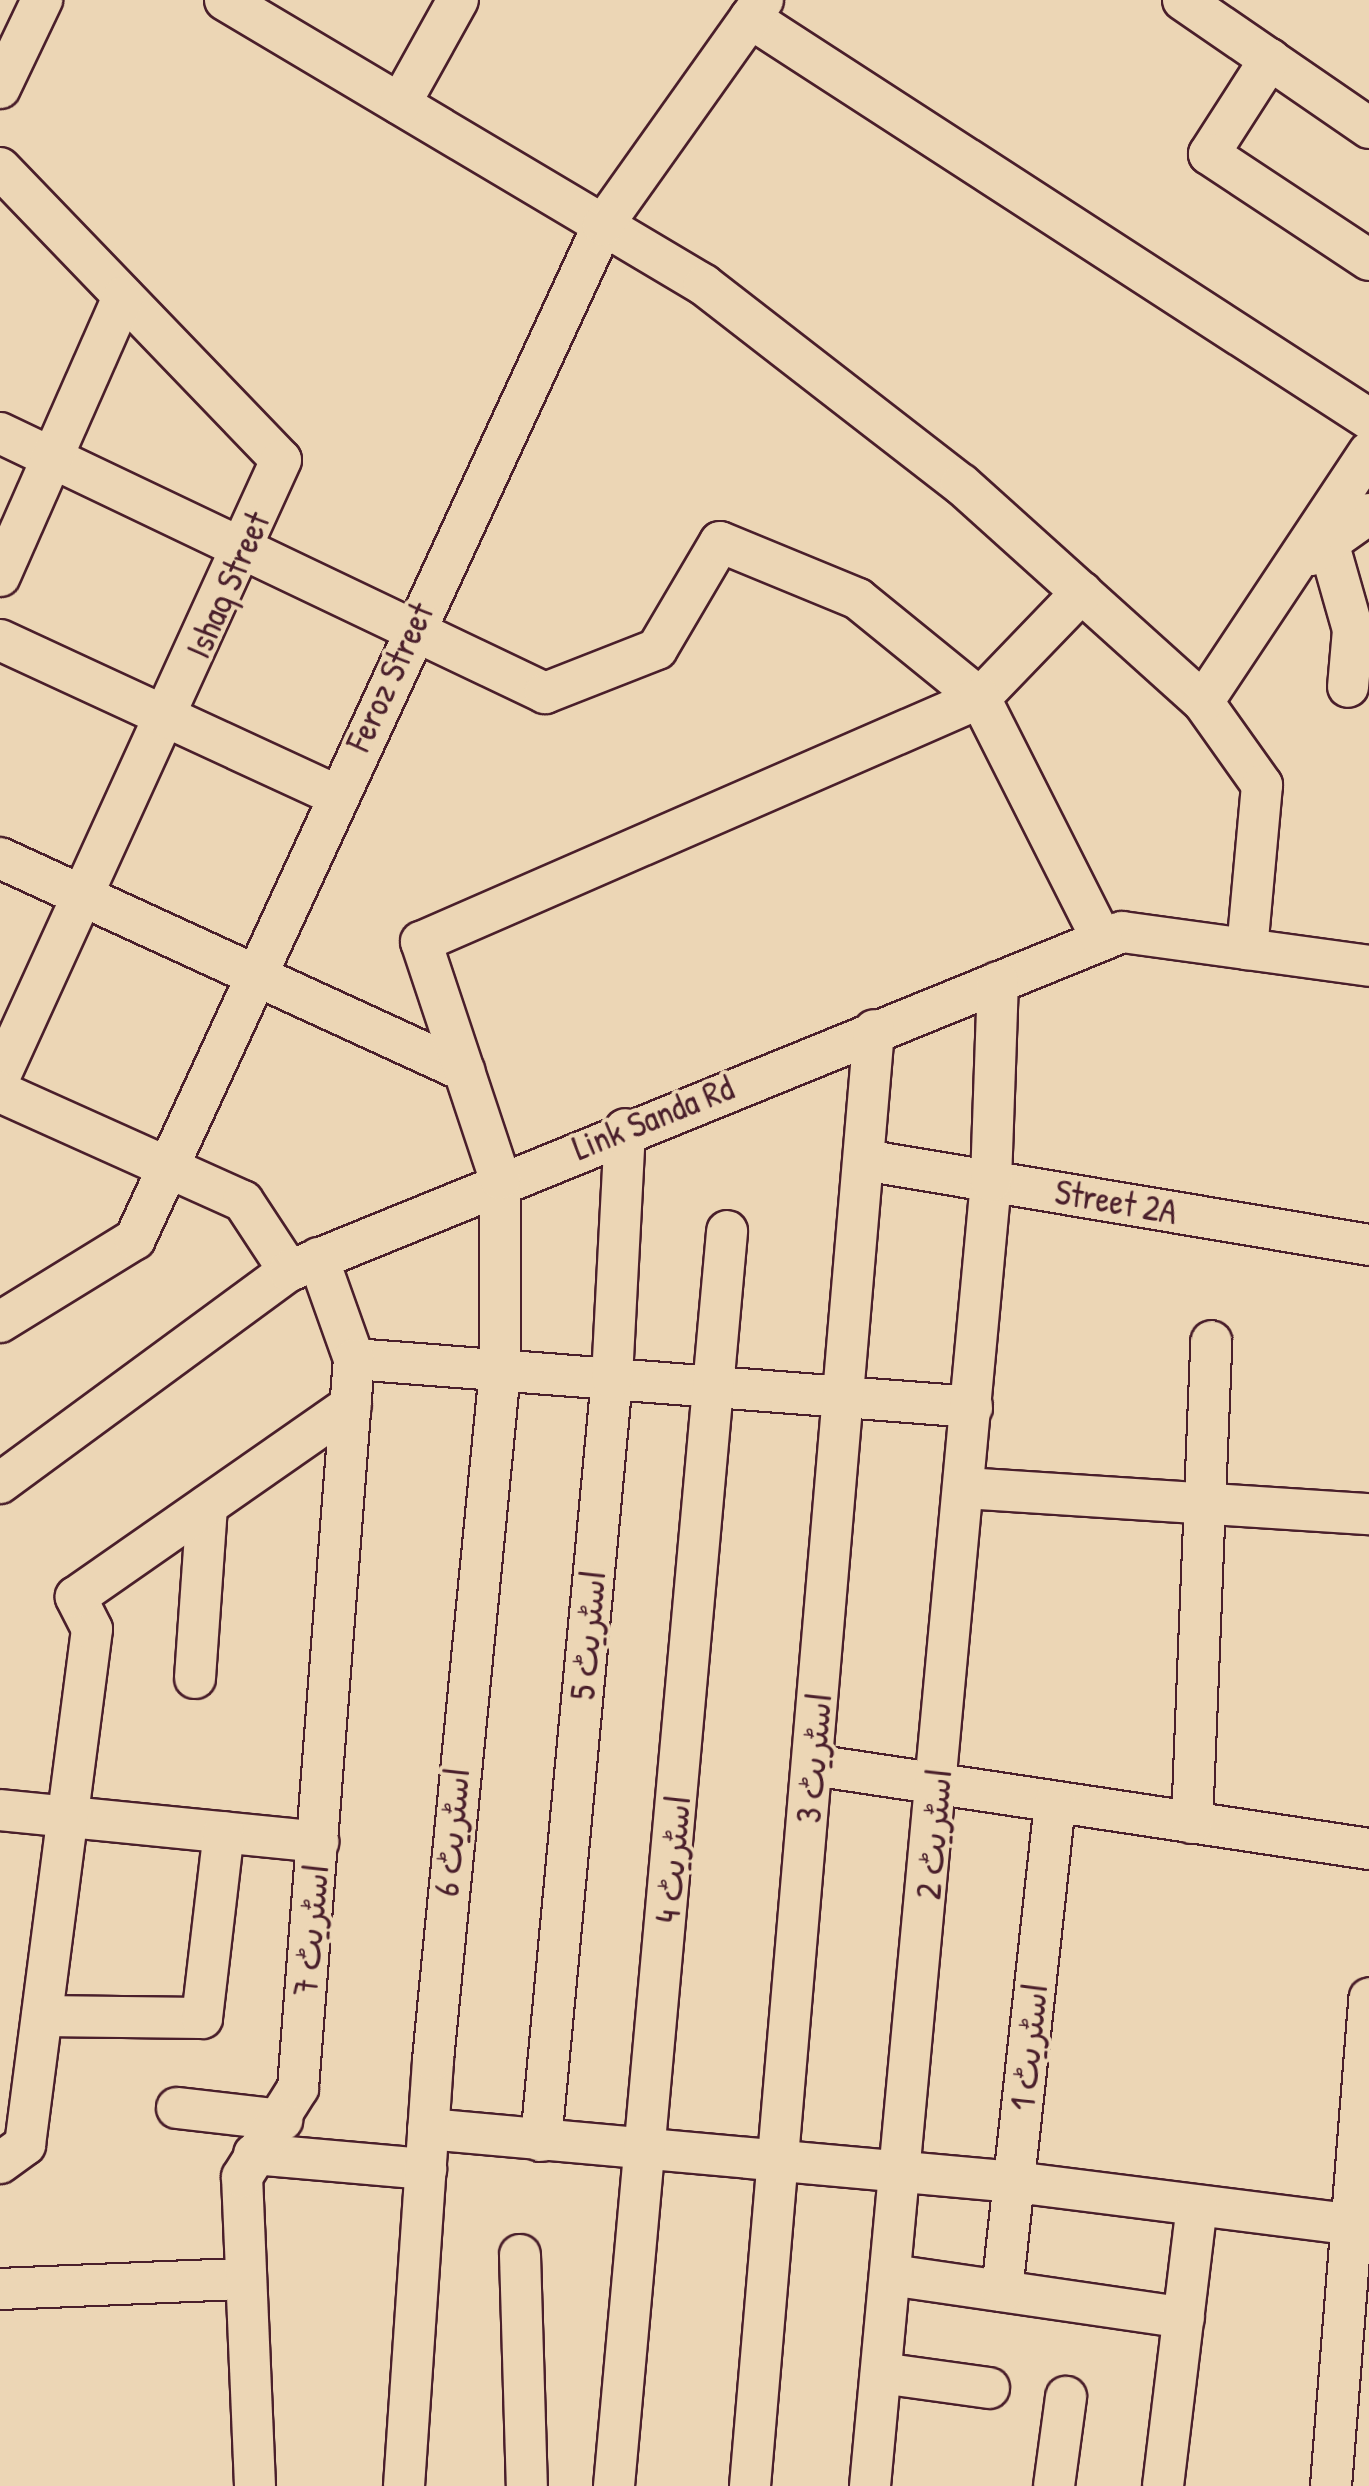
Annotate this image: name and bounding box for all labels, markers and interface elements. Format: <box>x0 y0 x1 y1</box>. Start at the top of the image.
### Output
street label: Ishaq Street <box>177 505 279 665</box>
street label: Feroz Street <box>337 596 443 758</box>
street label: Link Sanda Rd <box>566 1067 740 1169</box>
street label: Street 2A <box>1052 1171 1180 1233</box>
street label: اسٹریٹ 5 <box>561 1569 615 1701</box>
street label: اسٹریٹ 3 <box>787 1691 841 1825</box>
street label: اسٹریٹ 6 <box>425 1766 479 1898</box>
street label: اسٹریٹ 2 <box>907 1767 961 1901</box>
street label: اسٹریٹ 4 <box>647 1793 699 1925</box>
street label: اسٹریٹ 7 <box>284 1862 338 1998</box>
street label: اسٹریٹ 1 <box>1001 1981 1057 2113</box>

